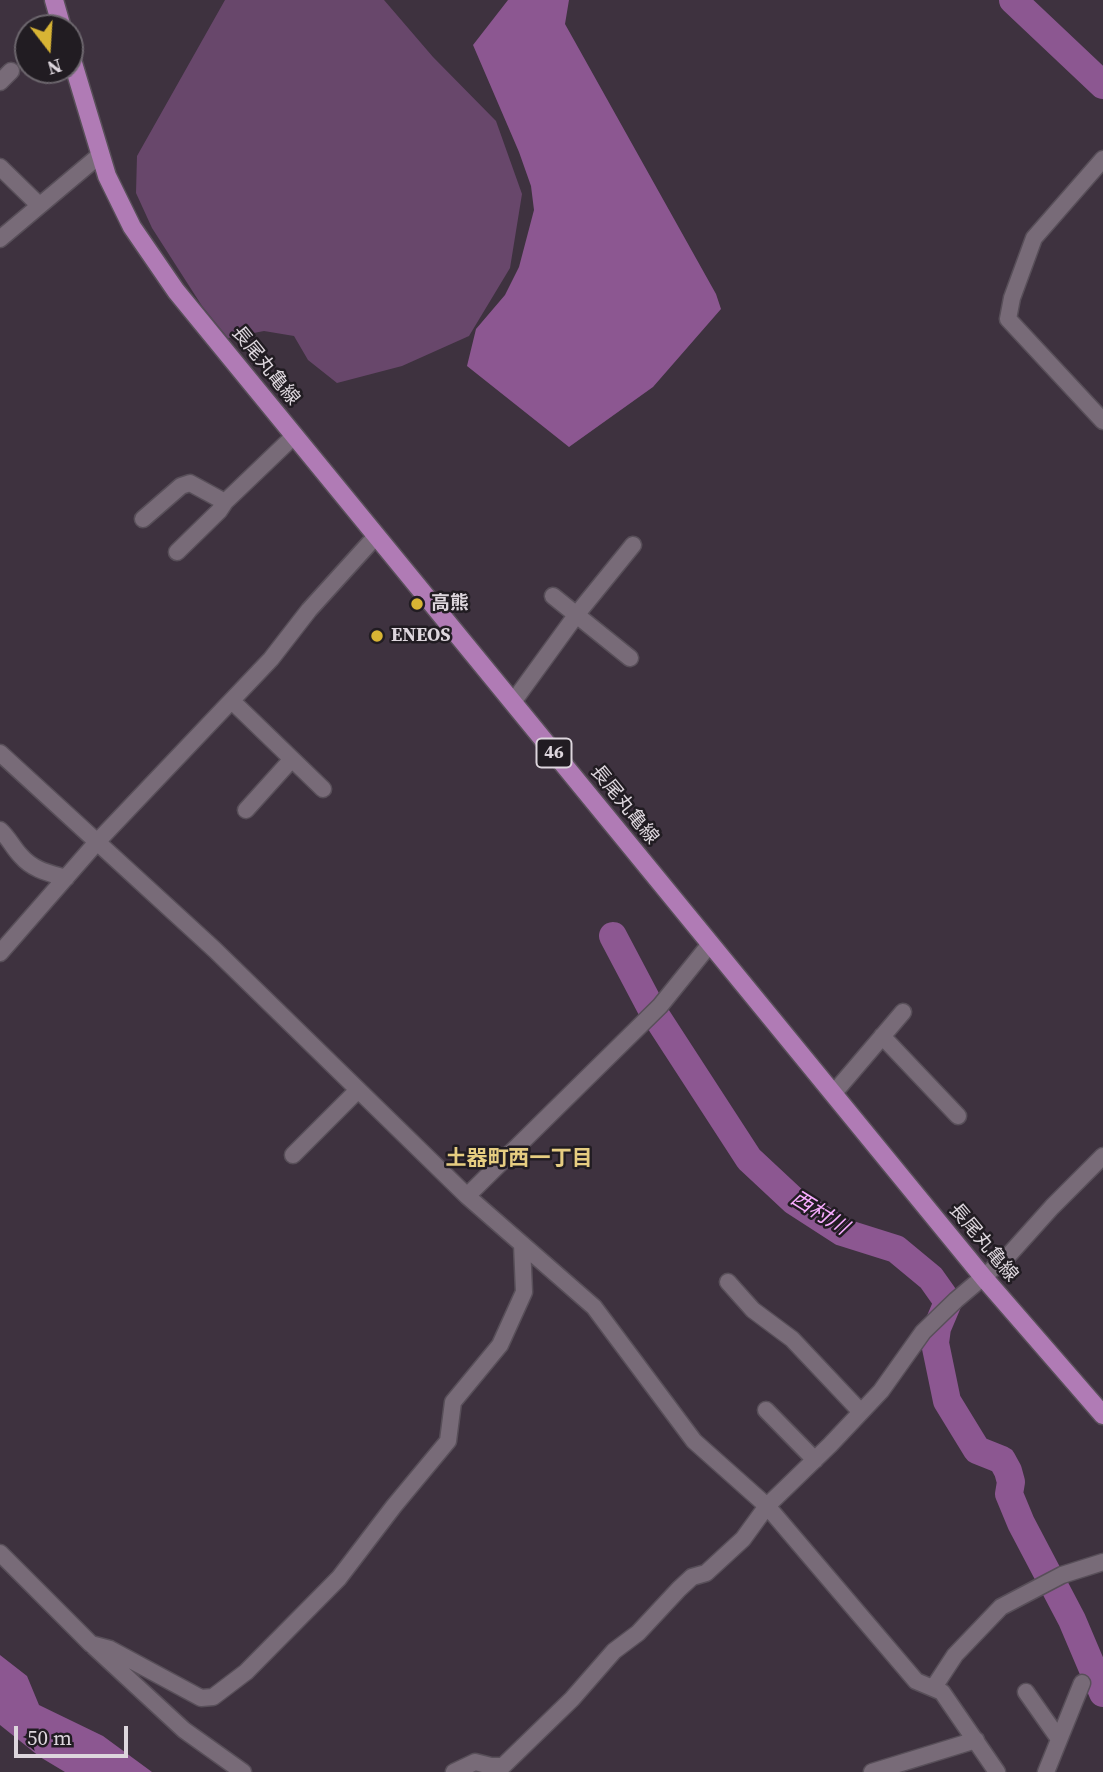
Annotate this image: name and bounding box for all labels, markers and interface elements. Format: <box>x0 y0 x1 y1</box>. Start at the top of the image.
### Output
north arrow <box>14 14 84 84</box>
text: N <box>44 53 65 82</box>
street label: 長尾丸亀線 <box>226 322 304 410</box>
place label: 高熊 <box>431 593 469 615</box>
marker: 高熊 <box>409 596 425 612</box>
place label: ENEOS <box>391 625 451 647</box>
marker: ENEOS <box>369 628 385 644</box>
road number: 46 <box>536 738 572 768</box>
street label: 長尾丸亀線 <box>585 761 663 849</box>
district label: 土器町西一丁目 <box>446 1147 592 1173</box>
water label: 西村川 <box>786 1187 852 1241</box>
street label: 長尾丸亀線 <box>944 1199 1022 1287</box>
scale bar <box>18 1712 131 1756</box>
text: 50 m <box>27 1723 72 1752</box>

